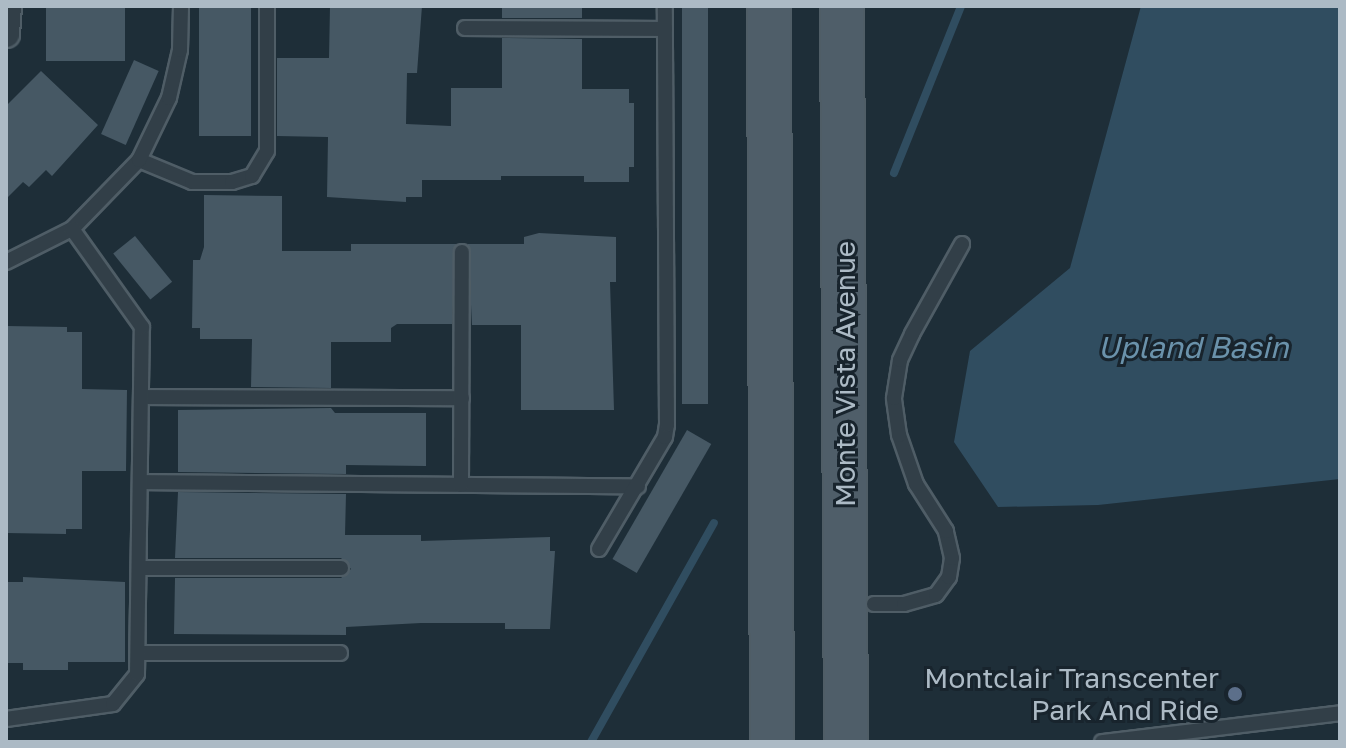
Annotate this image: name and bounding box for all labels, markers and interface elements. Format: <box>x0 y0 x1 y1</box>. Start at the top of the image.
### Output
street label: Monte Vista Avenue <box>828 241 862 507</box>
water label: Upland Basin <box>1098 329 1288 365</box>
place label: Montclair Transcenter Park And Ride <box>924 661 1219 727</box>
marker: Montclair Transcenter Park And Ride <box>1226 685 1244 703</box>

